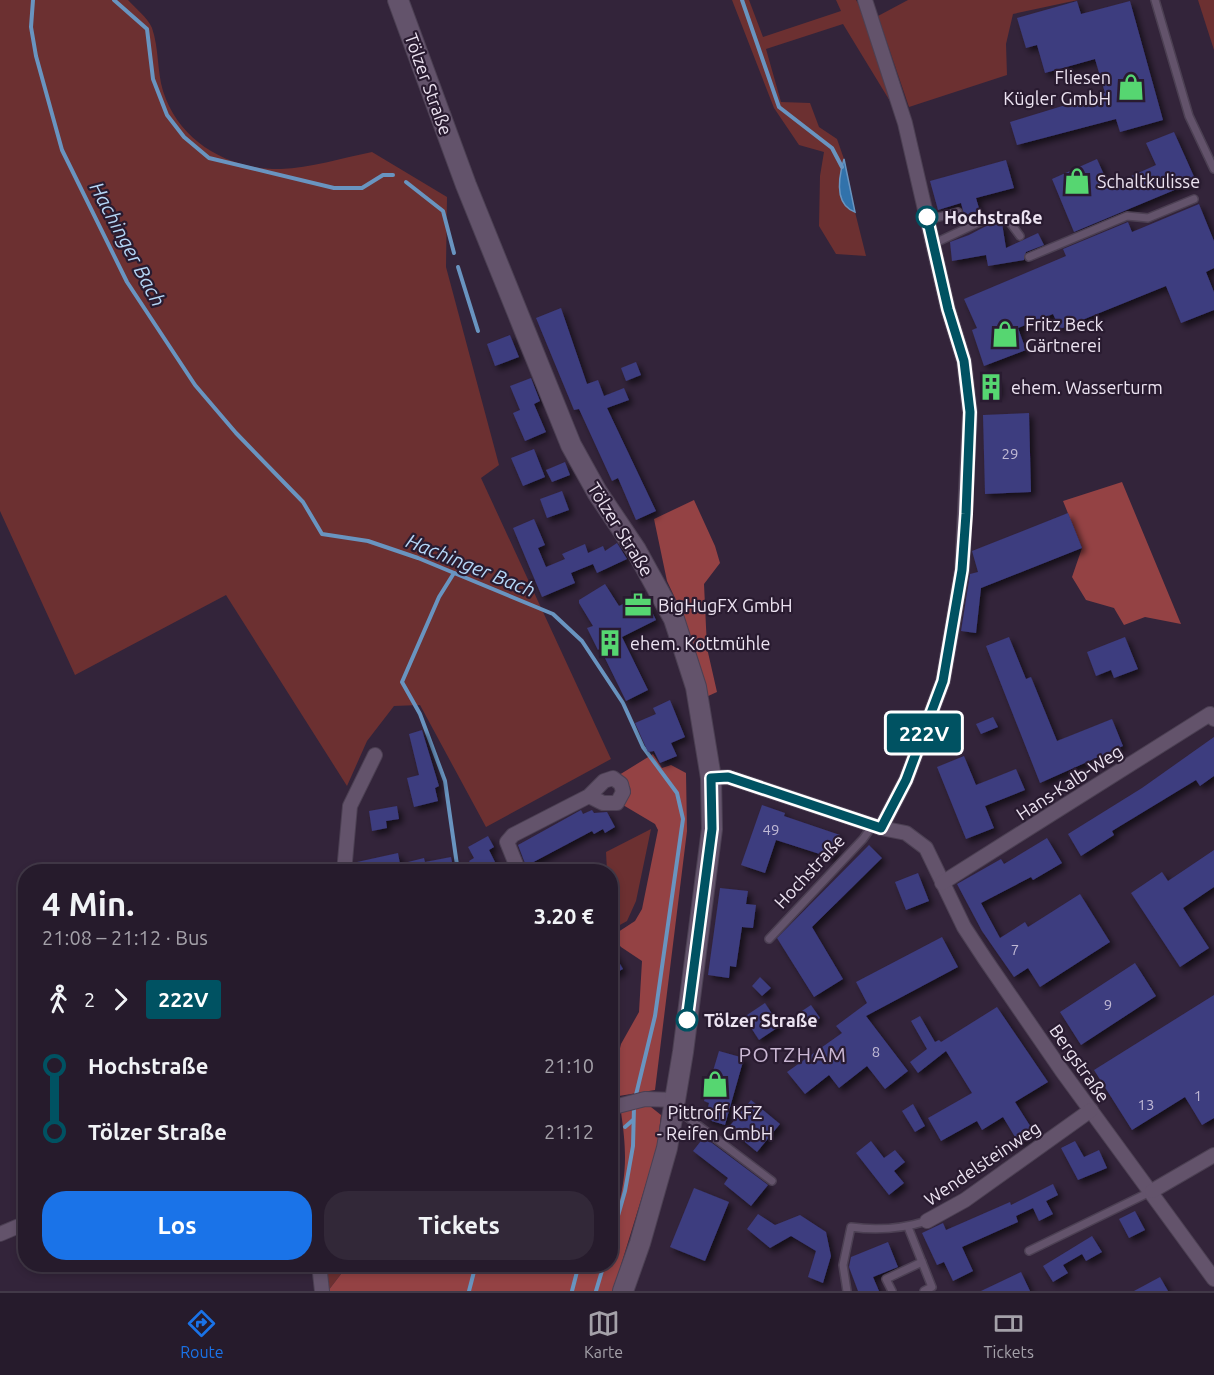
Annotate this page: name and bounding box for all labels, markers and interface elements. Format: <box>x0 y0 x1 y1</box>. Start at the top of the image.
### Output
street label: Tölzer Straße <box>401 30 457 138</box>
place label: Fliesen Kügler GmbH <box>1003 67 1111 108</box>
shop icon: Fliesen Kügler GmbH <box>1116 72 1146 102</box>
shop icon: Schaltkulisse <box>1062 166 1092 196</box>
place label: Schaltkulisse <box>1097 171 1200 191</box>
water label: Hachinger Bach <box>86 178 170 310</box>
marker: Hochstraße <box>916 206 938 228</box>
place label: Hochstraße <box>944 207 1043 227</box>
place label: Fritz Beck Gärtnerei <box>1025 314 1104 355</box>
shop icon: Fritz Beck Gärtnerei <box>990 319 1020 349</box>
building icon: ehem. Wasserturm <box>976 372 1006 402</box>
place label: ehem. Wasserturm <box>1011 377 1163 397</box>
house number: 29 <box>1002 445 1018 462</box>
street label: Tölzer Straße <box>584 478 658 580</box>
water label: Hachinger Bach <box>403 529 539 601</box>
office icon: BigHugFX GmbH <box>623 590 653 620</box>
place label: BigHugFX GmbH <box>658 595 793 615</box>
building icon: ehem. Kottmühle <box>595 628 625 658</box>
place label: ehem. Kottmühle <box>630 633 770 653</box>
line badge: 222V <box>882 714 966 752</box>
text: 222V <box>899 721 949 745</box>
street label: Hans-Kalb-Weg <box>1012 740 1126 824</box>
house number: 49 <box>763 821 779 838</box>
street label: Hochstraße <box>770 830 848 912</box>
text: 4 Min. <box>42 885 134 922</box>
text: 3.20 € <box>534 903 594 928</box>
text: 21:08 – 21:12 · Bus <box>42 926 208 949</box>
house number: 7 <box>1011 941 1019 958</box>
icon: walk <box>42 983 75 1016</box>
icon: forward <box>104 983 137 1016</box>
text: 222V <box>158 987 209 1011</box>
text: 2 <box>84 988 95 1011</box>
house number: 9 <box>1104 996 1112 1013</box>
marker: Tölzer Straße <box>676 1009 698 1031</box>
place label: Tölzer Straße <box>704 1010 818 1030</box>
street label: Bergstraße <box>1046 1020 1114 1106</box>
district label: POTZHAM <box>738 1042 848 1066</box>
house number: 8 <box>872 1043 880 1060</box>
text: Hochstraße <box>88 1053 208 1078</box>
text: 21:10 <box>544 1054 594 1077</box>
shop icon: Pittroff KFZ - Reifen GmbH <box>700 1069 730 1099</box>
house number: 1 <box>1194 1087 1202 1104</box>
house number: 13 <box>1138 1096 1154 1113</box>
place label: Pittroff KFZ - Reifen GmbH <box>657 1102 773 1143</box>
street label: Wendelsteinweg <box>920 1117 1044 1209</box>
text: Tölzer Straße <box>88 1119 227 1144</box>
text: 21:12 <box>544 1120 594 1143</box>
button: Los <box>42 1191 312 1260</box>
button: Tickets <box>324 1191 594 1260</box>
tab: Route <box>180 1307 224 1361</box>
tab: Karte <box>584 1307 623 1361</box>
tab: Tickets <box>983 1307 1034 1361</box>

